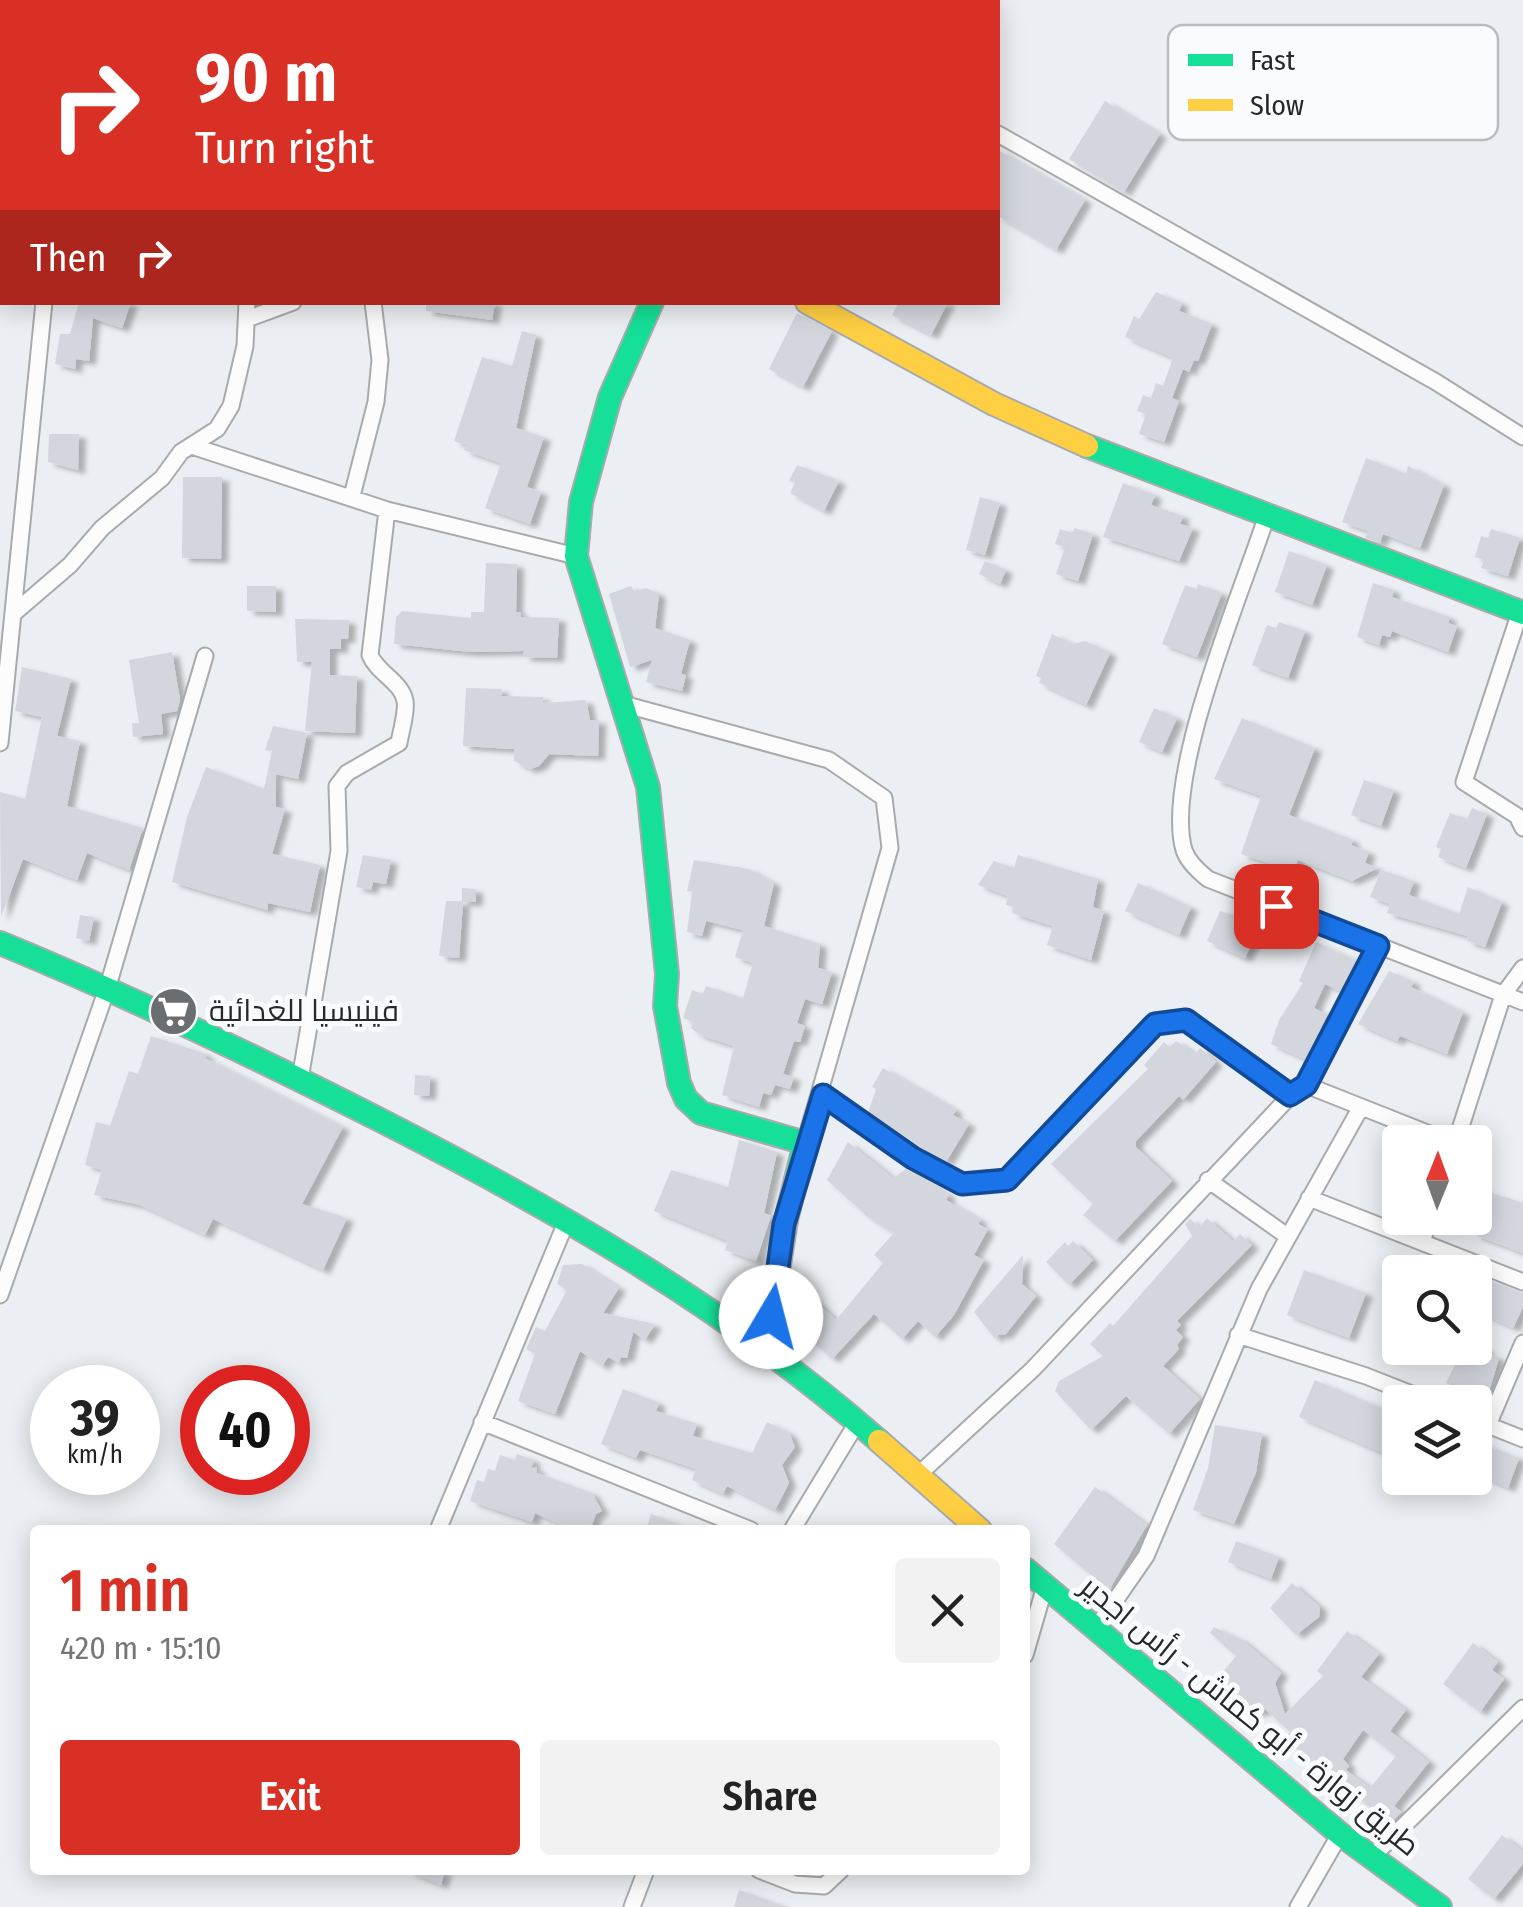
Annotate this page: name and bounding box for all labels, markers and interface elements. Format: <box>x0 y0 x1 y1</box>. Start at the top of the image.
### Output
legend <box>1168 25 1498 140</box>
text: 90 m <box>195 36 337 120</box>
icon: right <box>30 40 160 170</box>
text: Fast <box>1250 44 1296 77</box>
text: Slow <box>1250 89 1304 122</box>
text: Turn right <box>195 121 374 175</box>
icon: right <box>126 230 181 285</box>
text: Then <box>30 235 106 281</box>
pin <box>1234 864 1319 949</box>
icon: arrive <box>1249 879 1304 934</box>
supermarket icon: فينيسيا للغدائية <box>148 985 200 1037</box>
place label: فينيسيا للغدائية <box>209 993 399 1029</box>
north arrow <box>1382 1125 1492 1235</box>
map controls <box>1382 1125 1492 1495</box>
button: search <box>1382 1255 1492 1365</box>
position arrow <box>719 1265 823 1369</box>
speed limit sign: 40 <box>180 1365 310 1495</box>
button: layers <box>1382 1385 1492 1495</box>
text: 39 <box>70 1388 120 1448</box>
text: km/h <box>67 1440 123 1470</box>
text: 1 min <box>60 1555 191 1627</box>
button: close <box>895 1558 1000 1663</box>
street label: طريق زوارة - أبو كماش - رأس اجدير <box>1072 1566 1427 1864</box>
text: 420 m · 15:10 <box>60 1629 222 1667</box>
button: Exit <box>60 1740 520 1855</box>
button: Share <box>540 1740 1000 1855</box>

